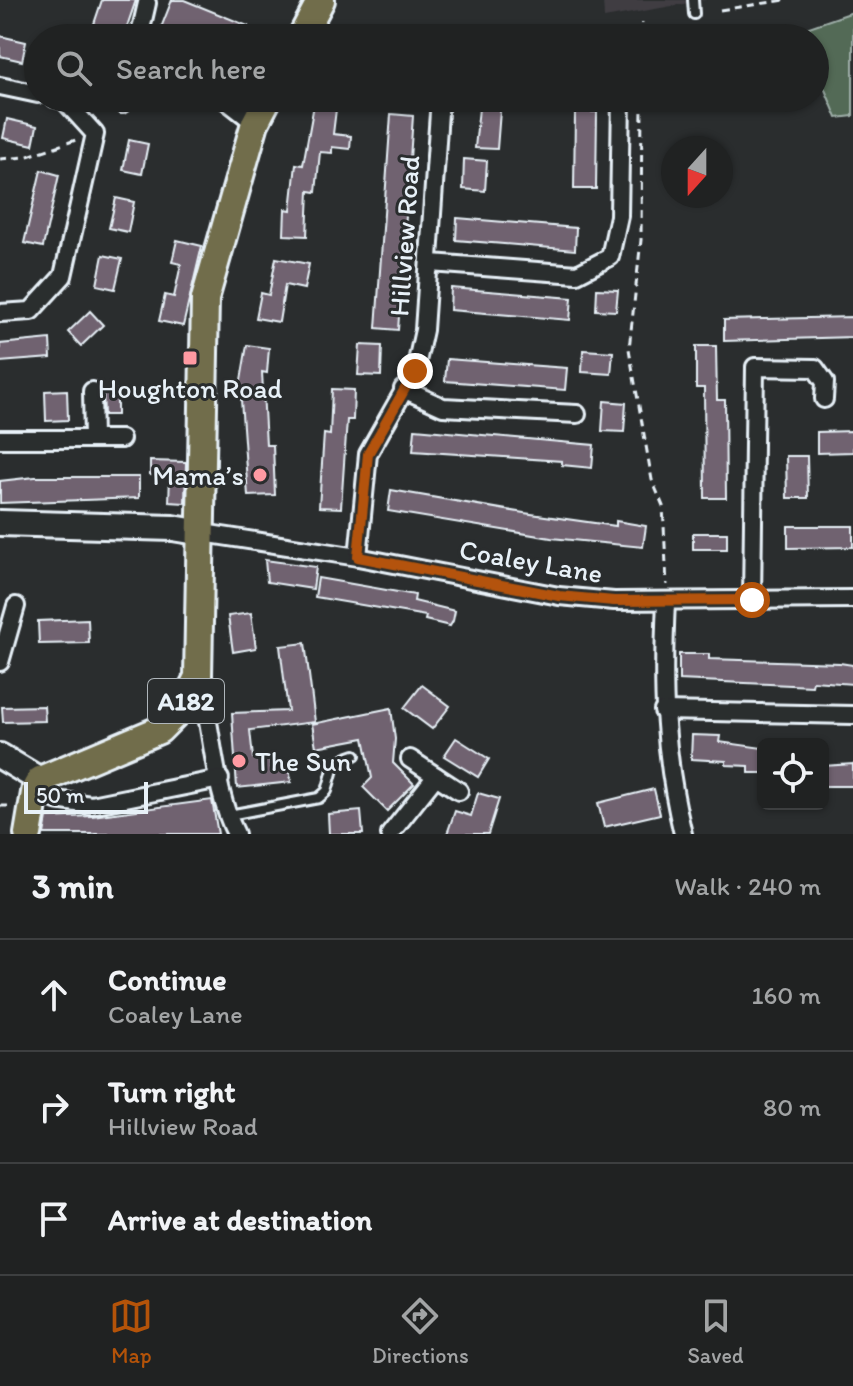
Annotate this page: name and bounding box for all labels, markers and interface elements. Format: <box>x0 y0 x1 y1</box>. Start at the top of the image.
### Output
search box <box>24 24 829 112</box>
icon: search <box>52 46 96 90</box>
text: Search here <box>116 50 266 87</box>
north arrow <box>661 136 733 208</box>
street label: Hillview Road <box>381 154 427 318</box>
marker: Houghton Road <box>181 349 199 367</box>
route end <box>397 353 433 389</box>
place label: Houghton Road <box>98 371 282 405</box>
place label: Mama’s <box>152 458 244 492</box>
marker: Mama’s <box>251 466 269 484</box>
street label: Coaley Lane <box>457 532 605 590</box>
route start <box>734 582 770 618</box>
road number: A182 <box>148 679 224 723</box>
map controls <box>757 738 829 810</box>
button: locate <box>757 738 829 810</box>
place label: The Sun <box>255 744 351 778</box>
marker: The Sun <box>230 752 248 770</box>
scale bar <box>24 778 148 814</box>
text: 50 m <box>36 782 85 809</box>
text: 3 min <box>32 866 114 907</box>
text: Walk · 240 m <box>675 870 821 902</box>
text: Continue <box>108 961 227 998</box>
icon: ahead <box>32 973 76 1017</box>
text: 160 m <box>751 979 821 1011</box>
text: Coaley Lane <box>108 998 243 1030</box>
text: Turn right <box>108 1073 236 1110</box>
icon: right <box>32 1085 76 1129</box>
text: 80 m <box>763 1091 821 1123</box>
text: Hillview Road <box>108 1110 258 1142</box>
icon: arrive <box>32 1197 76 1241</box>
text: Arrive at destination <box>108 1201 372 1238</box>
tab: Map <box>109 1294 153 1369</box>
tab: Directions <box>372 1294 469 1369</box>
tab: Saved <box>687 1294 744 1369</box>

